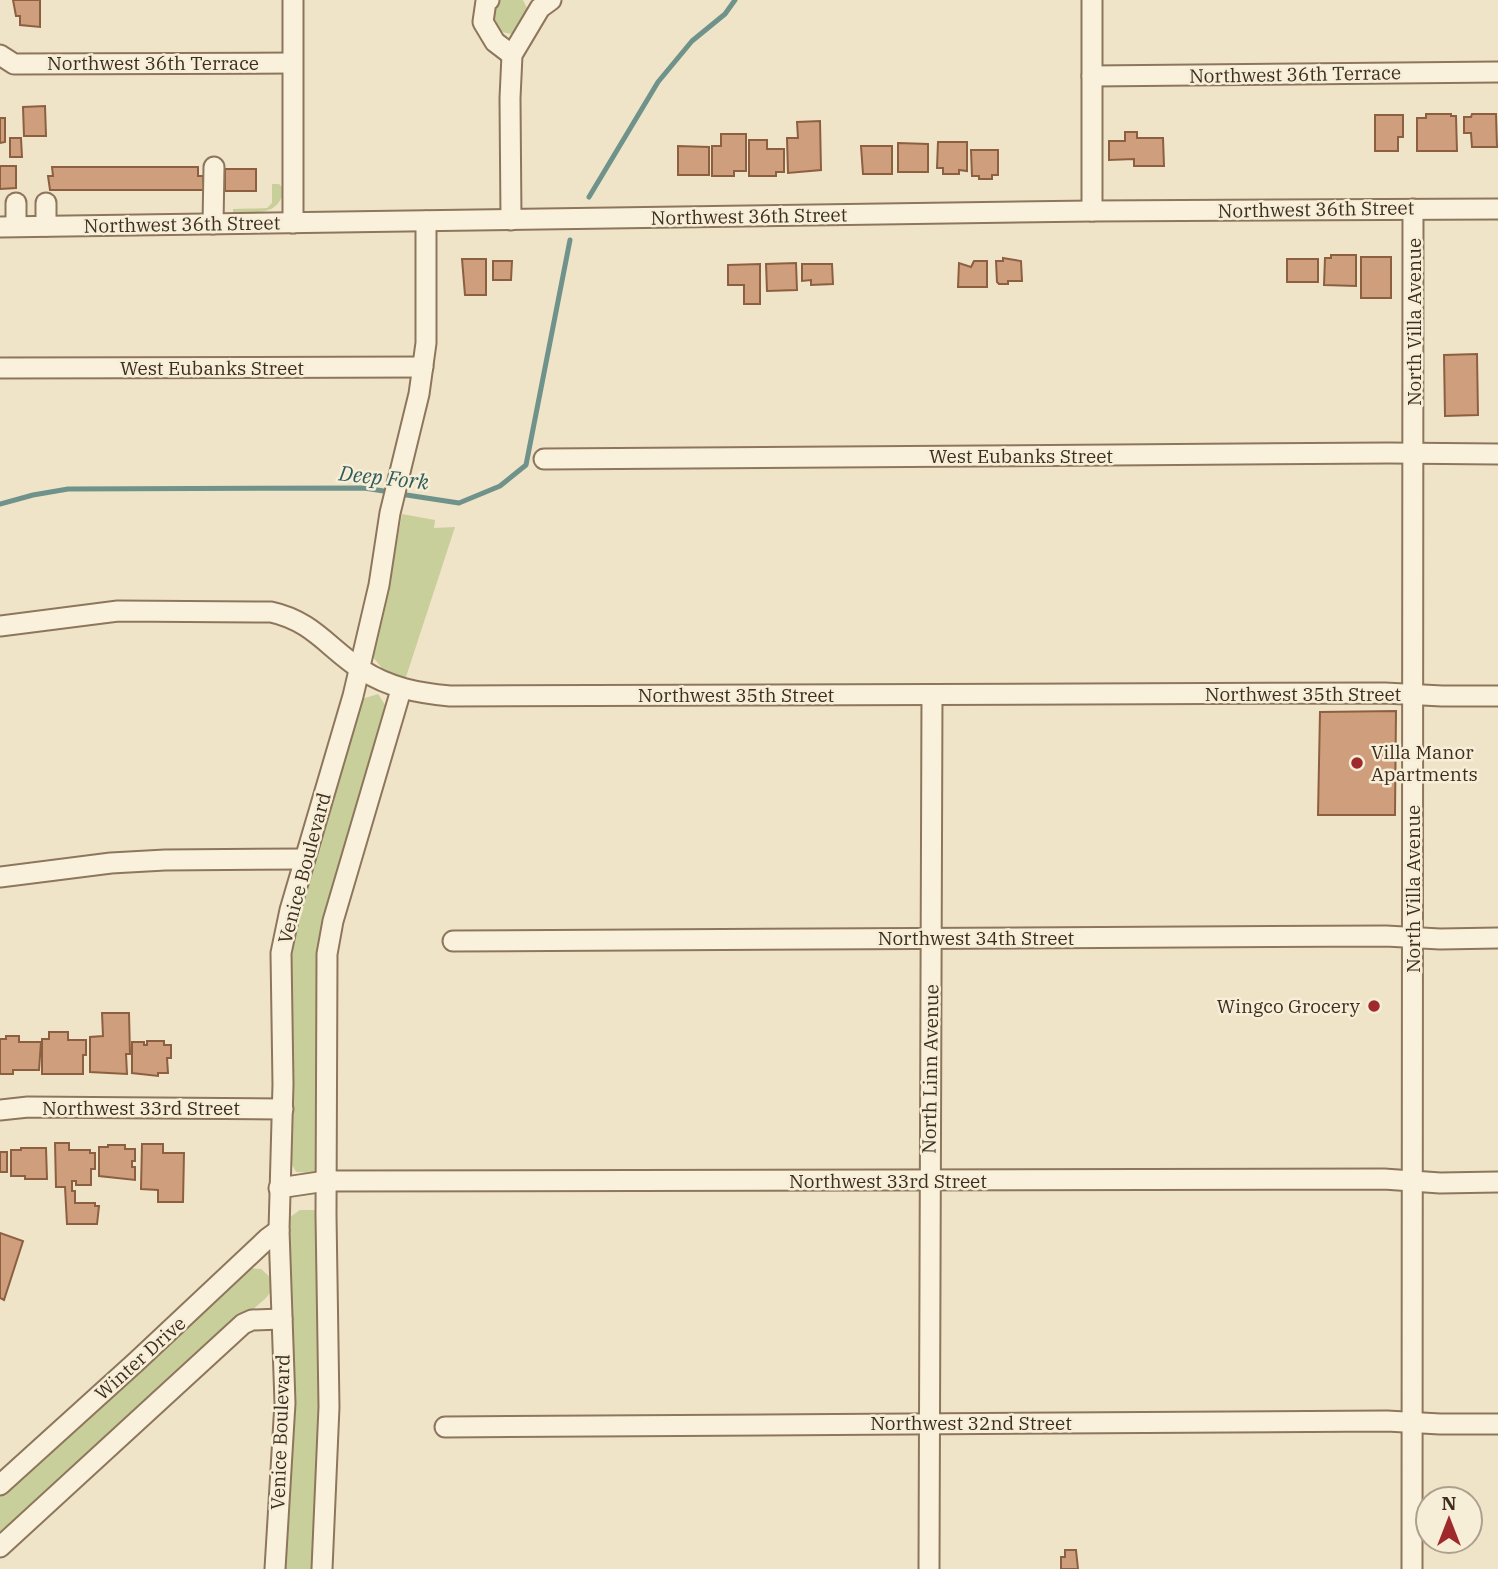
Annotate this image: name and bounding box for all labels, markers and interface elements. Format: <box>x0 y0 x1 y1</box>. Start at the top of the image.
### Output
street label: Northwest 36th Terrace <box>47 51 259 75</box>
street label: Northwest 36th Terrace <box>1189 60 1401 88</box>
street label: Northwest 36th Street <box>1218 195 1415 223</box>
street label: Northwest 36th Street <box>651 202 848 230</box>
street label: Northwest 36th Street <box>84 210 281 238</box>
street label: North Villa Avenue <box>1402 238 1426 406</box>
street label: West Eubanks Street <box>120 356 304 380</box>
street label: West Eubanks Street <box>929 444 1113 468</box>
water label: Deep Fork <box>337 458 431 496</box>
street label: Northwest 35th Street <box>1205 682 1402 706</box>
street label: Northwest 35th Street <box>638 683 835 707</box>
place label: Villa Manor Apartments <box>1371 740 1478 786</box>
marker: Villa Manor Apartments <box>1349 755 1365 771</box>
street label: Venice Boulevard <box>272 790 336 946</box>
street label: North Villa Avenue <box>1401 805 1425 973</box>
street label: Northwest 34th Street <box>878 926 1075 950</box>
street label: North Linn Avenue <box>917 984 943 1154</box>
place label: Wingco Grocery <box>1217 994 1361 1018</box>
marker: Wingco Grocery <box>1366 998 1382 1014</box>
street label: Northwest 33rd Street <box>42 1096 240 1120</box>
street label: Northwest 33rd Street <box>789 1169 987 1193</box>
street label: Winter Drive <box>90 1311 190 1405</box>
street label: Venice Boulevard <box>265 1354 295 1510</box>
street label: Northwest 32nd Street <box>870 1411 1072 1435</box>
north arrow <box>1414 1485 1484 1555</box>
text: N <box>1441 1491 1457 1515</box>

